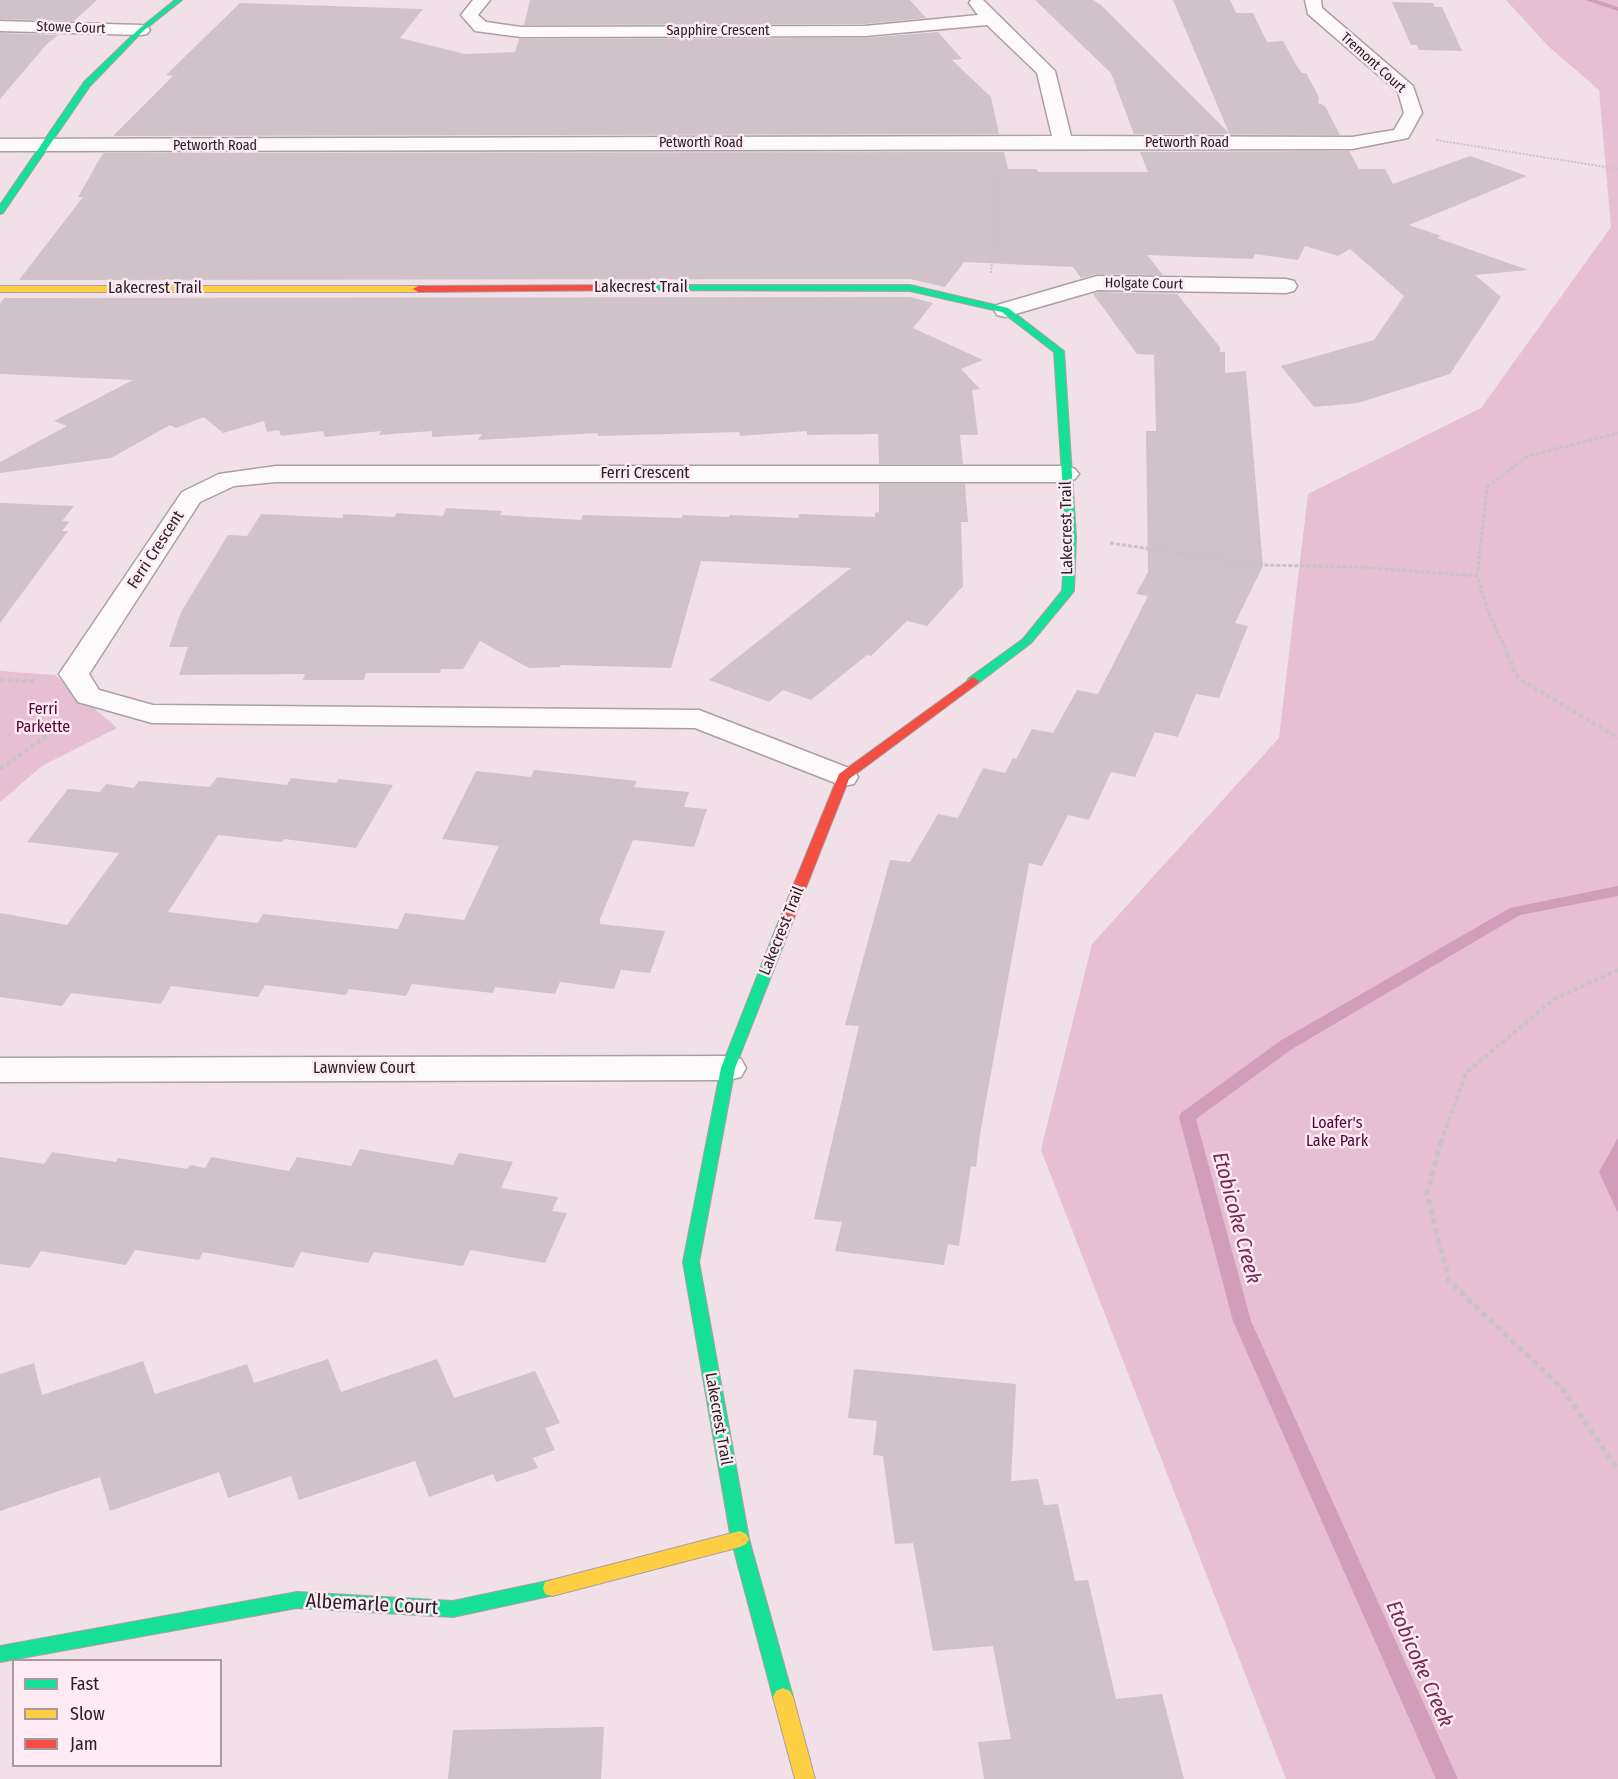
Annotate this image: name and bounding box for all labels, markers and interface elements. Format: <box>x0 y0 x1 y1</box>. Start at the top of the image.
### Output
street label: Stowe Court <box>36 18 106 38</box>
street label: Sapphire Crescent <box>666 23 770 39</box>
street label: Tremont Court <box>1337 29 1409 97</box>
street label: Petworth Road <box>659 135 743 151</box>
street label: Petworth Road <box>1145 135 1229 151</box>
street label: Petworth Road <box>173 138 257 154</box>
street label: Holgate Court <box>1105 275 1183 293</box>
street label: Lakecrest Trail <box>594 278 688 298</box>
street label: Lakecrest Trail <box>108 279 202 299</box>
street label: Ferri Crescent <box>600 464 690 484</box>
street label: Lakecrest Trail <box>1057 481 1077 575</box>
street label: Ferri Crescent <box>124 507 188 593</box>
park label: Ferri Parkette <box>16 700 70 738</box>
street label: Lakecrest Trail <box>756 884 808 978</box>
street label: Lawnview Court <box>313 1059 415 1079</box>
park label: Loafer's Lake Park <box>1306 1114 1368 1152</box>
water label: Etobicoke Creek <box>1206 1149 1266 1287</box>
street label: Lakecrest Trail <box>700 1371 736 1467</box>
street label: Albemarle Court <box>305 1590 439 1620</box>
water label: Etobicoke Creek <box>1380 1597 1458 1731</box>
legend <box>12 1659 222 1767</box>
text: Fast <box>70 1673 99 1695</box>
text: Slow <box>70 1703 105 1725</box>
text: Jam <box>70 1733 98 1755</box>

